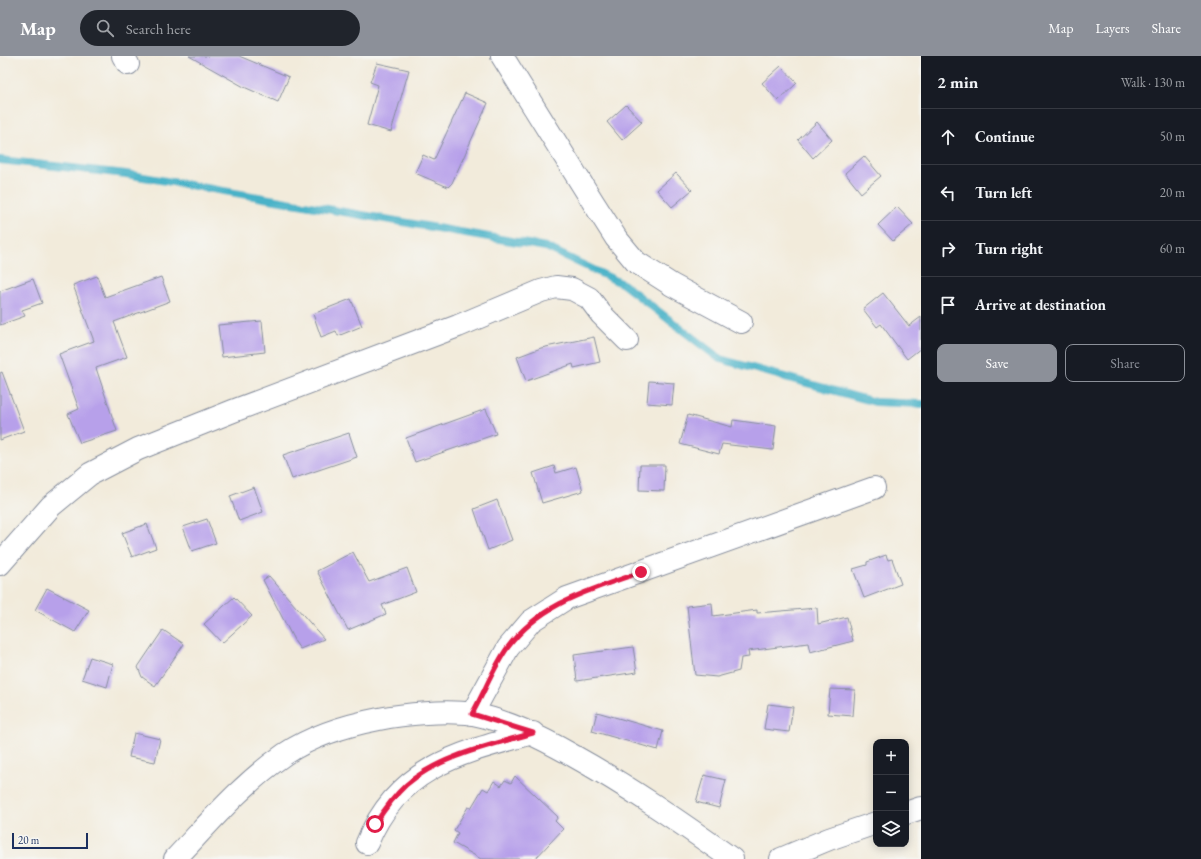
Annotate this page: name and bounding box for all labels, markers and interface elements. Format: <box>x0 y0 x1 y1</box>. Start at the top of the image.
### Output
search box <box>80 10 360 46</box>
text: Map <box>20 16 56 41</box>
icon: search <box>94 17 116 39</box>
text: Search here <box>126 19 191 38</box>
text: Map <box>1048 19 1073 37</box>
text: Layers <box>1095 19 1130 37</box>
text: Share <box>1152 19 1181 37</box>
text: 2 min <box>937 71 978 93</box>
text: Walk · 130 m <box>1121 74 1185 91</box>
icon: ahead <box>937 126 959 148</box>
text: Continue <box>975 127 1035 146</box>
text: 50 m <box>1160 128 1185 145</box>
icon: left <box>937 182 959 204</box>
text: Turn left <box>975 183 1032 202</box>
text: 20 m <box>1160 184 1185 201</box>
icon: right <box>937 238 959 260</box>
text: Turn right <box>975 239 1043 258</box>
text: 60 m <box>1160 240 1185 257</box>
icon: arrive <box>937 294 959 316</box>
text: Arrive at destination <box>975 295 1106 314</box>
button: Save <box>937 344 1057 382</box>
button: Share <box>1065 344 1185 382</box>
route end <box>632 563 650 581</box>
map controls <box>873 739 909 847</box>
button: + <box>873 739 909 775</box>
button: − <box>873 775 909 811</box>
button: layers <box>873 811 909 847</box>
route start <box>366 815 384 833</box>
scale bar <box>12 831 88 850</box>
text: 20 m <box>18 833 39 847</box>

